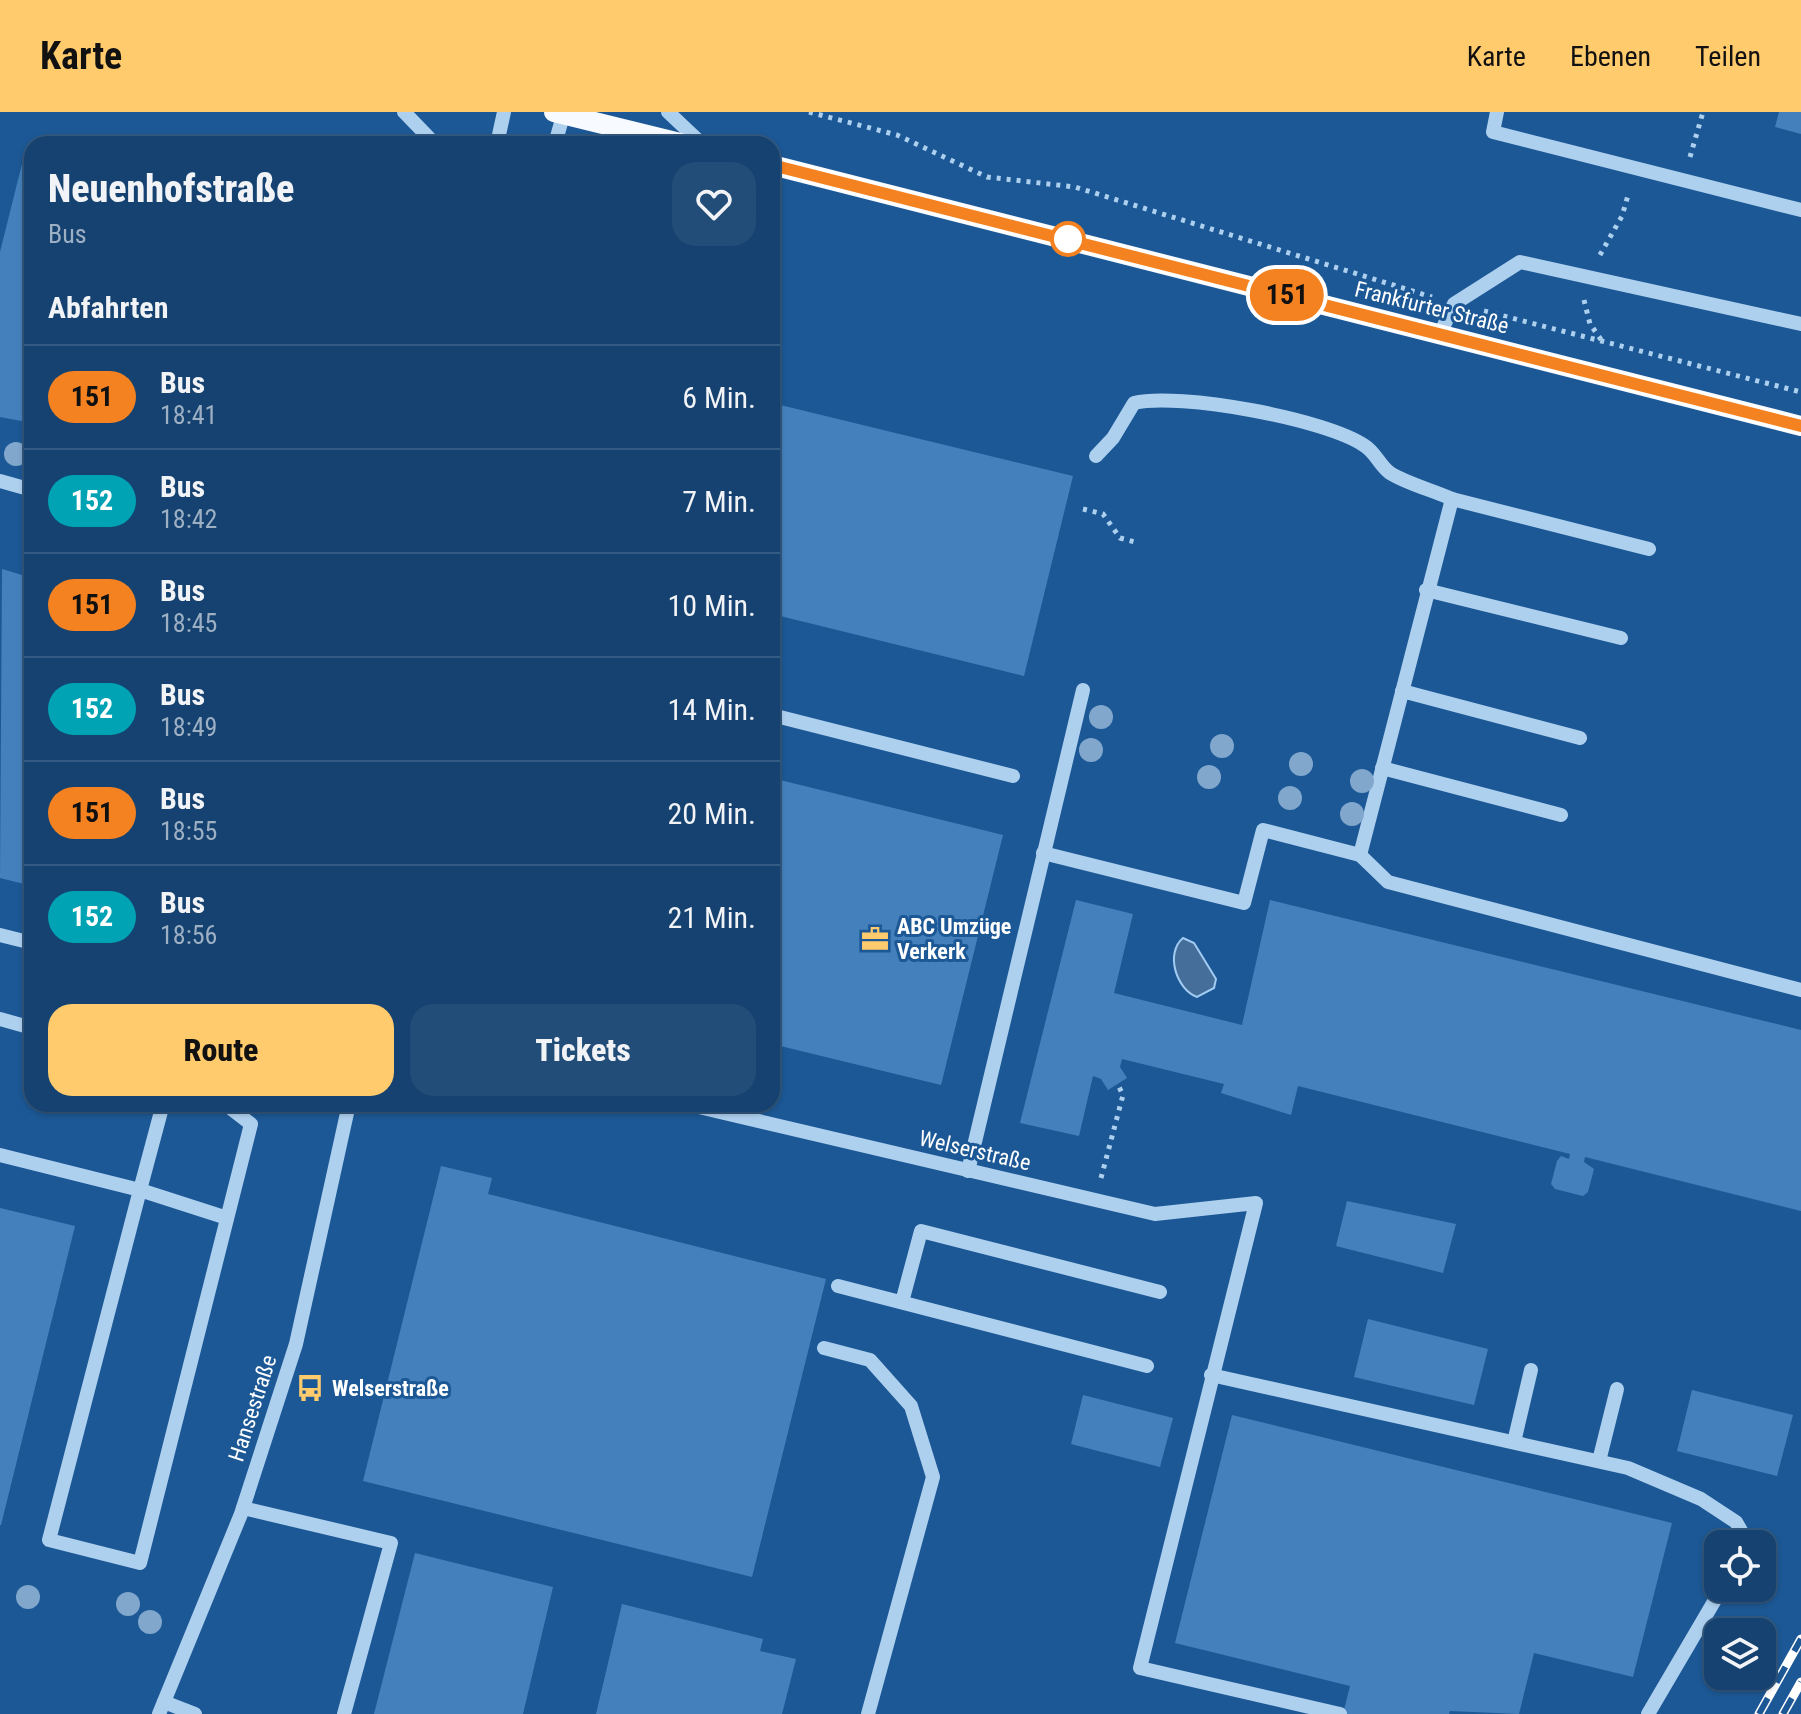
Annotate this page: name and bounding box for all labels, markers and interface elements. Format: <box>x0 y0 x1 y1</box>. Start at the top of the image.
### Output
text: Karte <box>40 34 122 78</box>
text: Karte <box>1467 40 1526 73</box>
text: Ebenen <box>1570 40 1651 73</box>
text: Teilen <box>1695 40 1761 73</box>
button: heart <box>672 162 756 246</box>
text: Neuenhofstraße <box>48 167 294 211</box>
text: Bus <box>48 219 87 249</box>
unlabelled marker <box>1051 222 1085 256</box>
line badge: 151 <box>1241 269 1333 321</box>
street label: Frankfurter Straße <box>1352 276 1511 339</box>
text: 151 <box>1266 278 1308 311</box>
text: Abfahrten <box>48 290 168 325</box>
text: Bus <box>160 365 205 400</box>
text: 151 <box>71 380 113 413</box>
text: 6 Min. <box>682 380 756 415</box>
text: 18:41 <box>160 400 217 430</box>
text: Bus <box>160 469 205 504</box>
text: 152 <box>71 484 113 517</box>
text: 7 Min. <box>682 484 756 519</box>
text: 18:42 <box>160 504 217 534</box>
text: Bus <box>160 573 205 608</box>
text: 151 <box>71 588 113 621</box>
text: 10 Min. <box>668 588 756 623</box>
text: 18:45 <box>160 608 217 638</box>
text: Bus <box>160 677 205 712</box>
text: 152 <box>71 692 113 725</box>
text: 14 Min. <box>668 692 756 727</box>
text: 18:49 <box>160 712 217 742</box>
text: Bus <box>160 781 205 816</box>
text: 151 <box>71 796 113 829</box>
text: 20 Min. <box>668 796 756 831</box>
text: 18:55 <box>160 816 217 846</box>
text: Bus <box>160 885 205 920</box>
text: 152 <box>71 900 113 933</box>
text: 21 Min. <box>668 900 756 935</box>
place label: ABC Umzüge Verkerk <box>897 914 1011 964</box>
text: 18:56 <box>160 920 217 950</box>
office icon: ABC Umzüge Verkerk <box>860 924 890 954</box>
button: Route <box>48 1004 394 1096</box>
button: Tickets <box>410 1004 756 1096</box>
street label: Welserstraße <box>917 1125 1033 1175</box>
street label: Hansestraße <box>224 1352 281 1464</box>
bus stop icon: Welserstraße <box>295 1373 325 1403</box>
place label: Welserstraße <box>332 1376 449 1401</box>
map controls <box>1704 1530 1776 1690</box>
button: locate <box>1704 1530 1776 1602</box>
button: layers <box>1704 1618 1776 1690</box>

